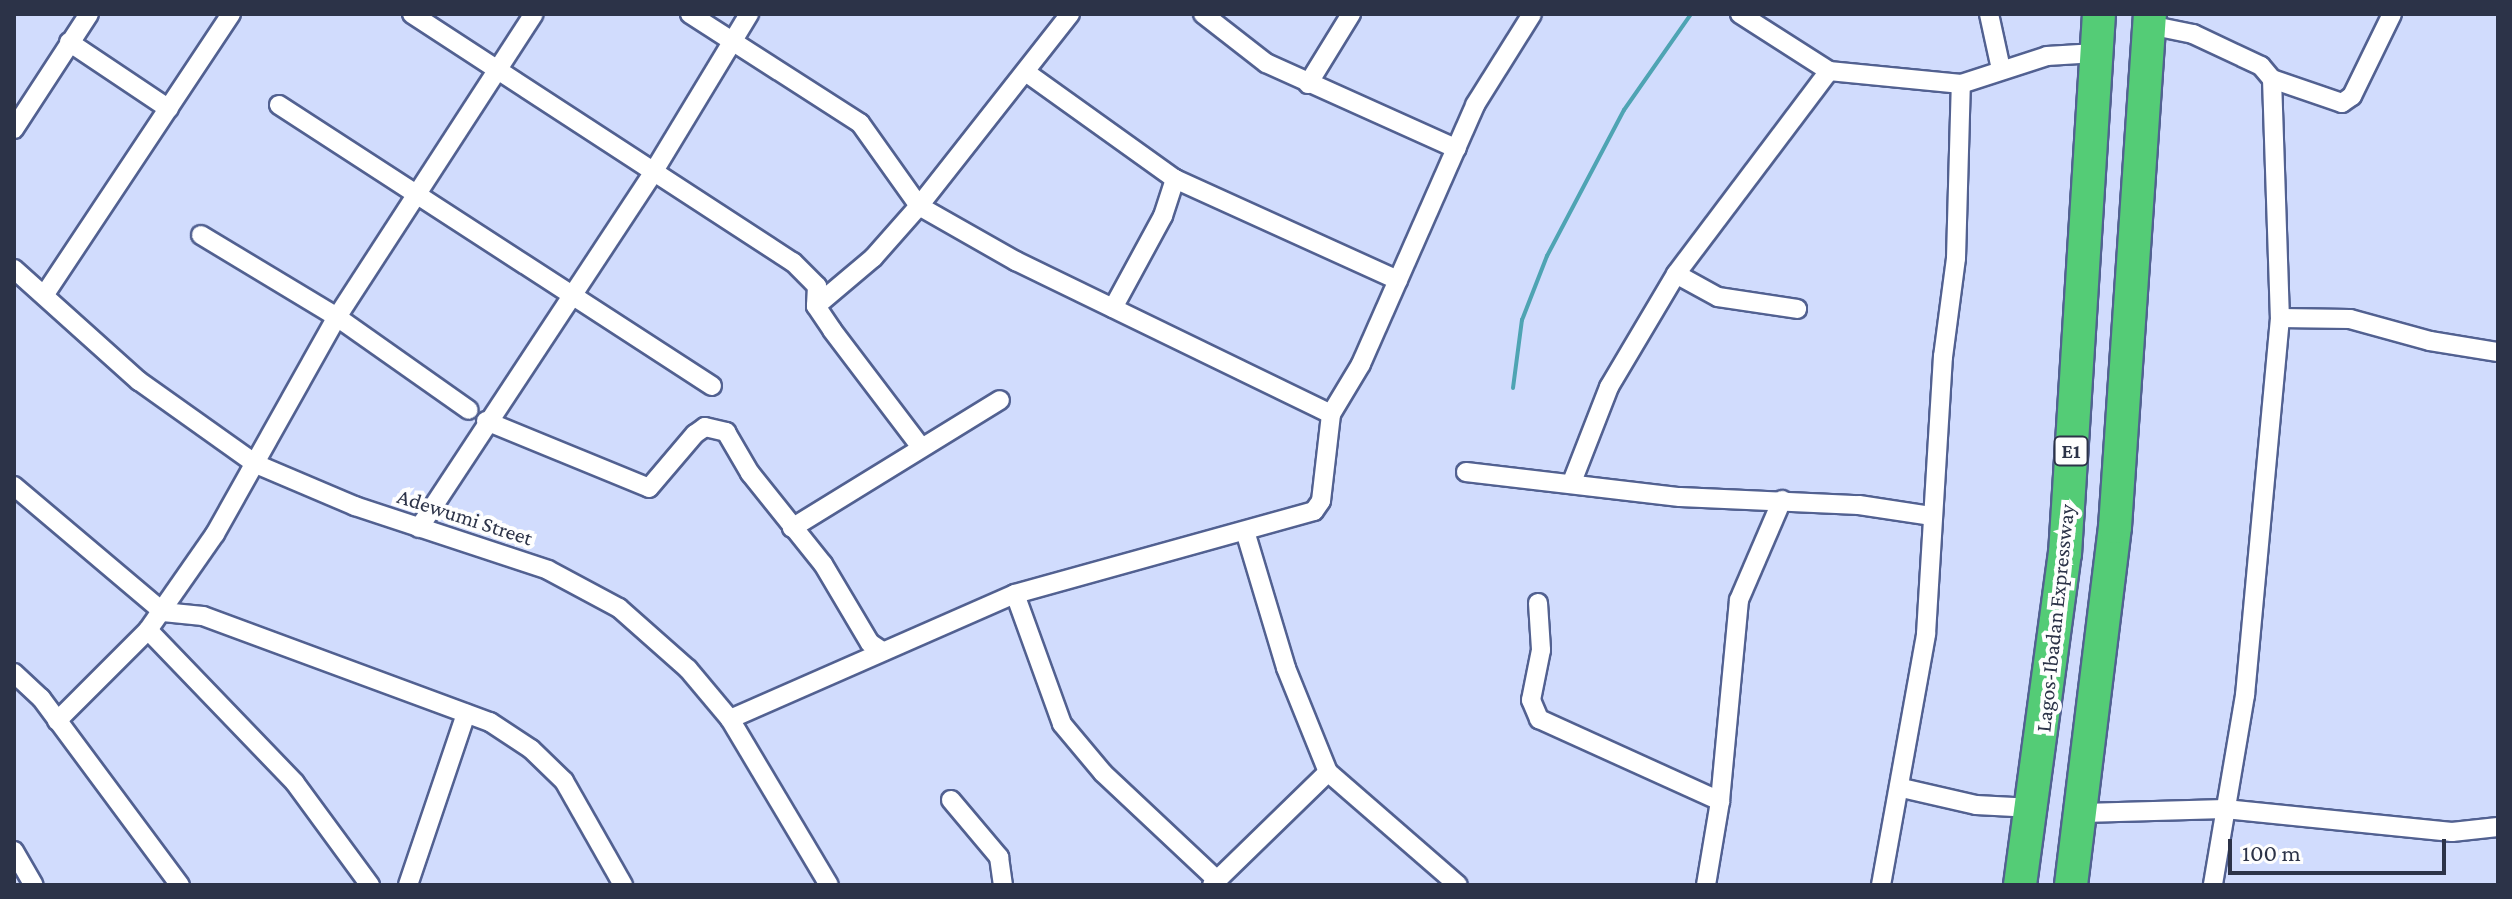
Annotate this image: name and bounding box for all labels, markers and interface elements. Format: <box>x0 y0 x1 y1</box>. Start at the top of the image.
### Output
road number: E1 <box>2053 435 2089 467</box>
street label: Adewumi Street <box>394 483 536 551</box>
street label: Lagos-Ibadan Expressway <box>2030 503 2080 733</box>
scale bar <box>2232 823 2450 873</box>
text: 100 m <box>2242 839 2301 866</box>

